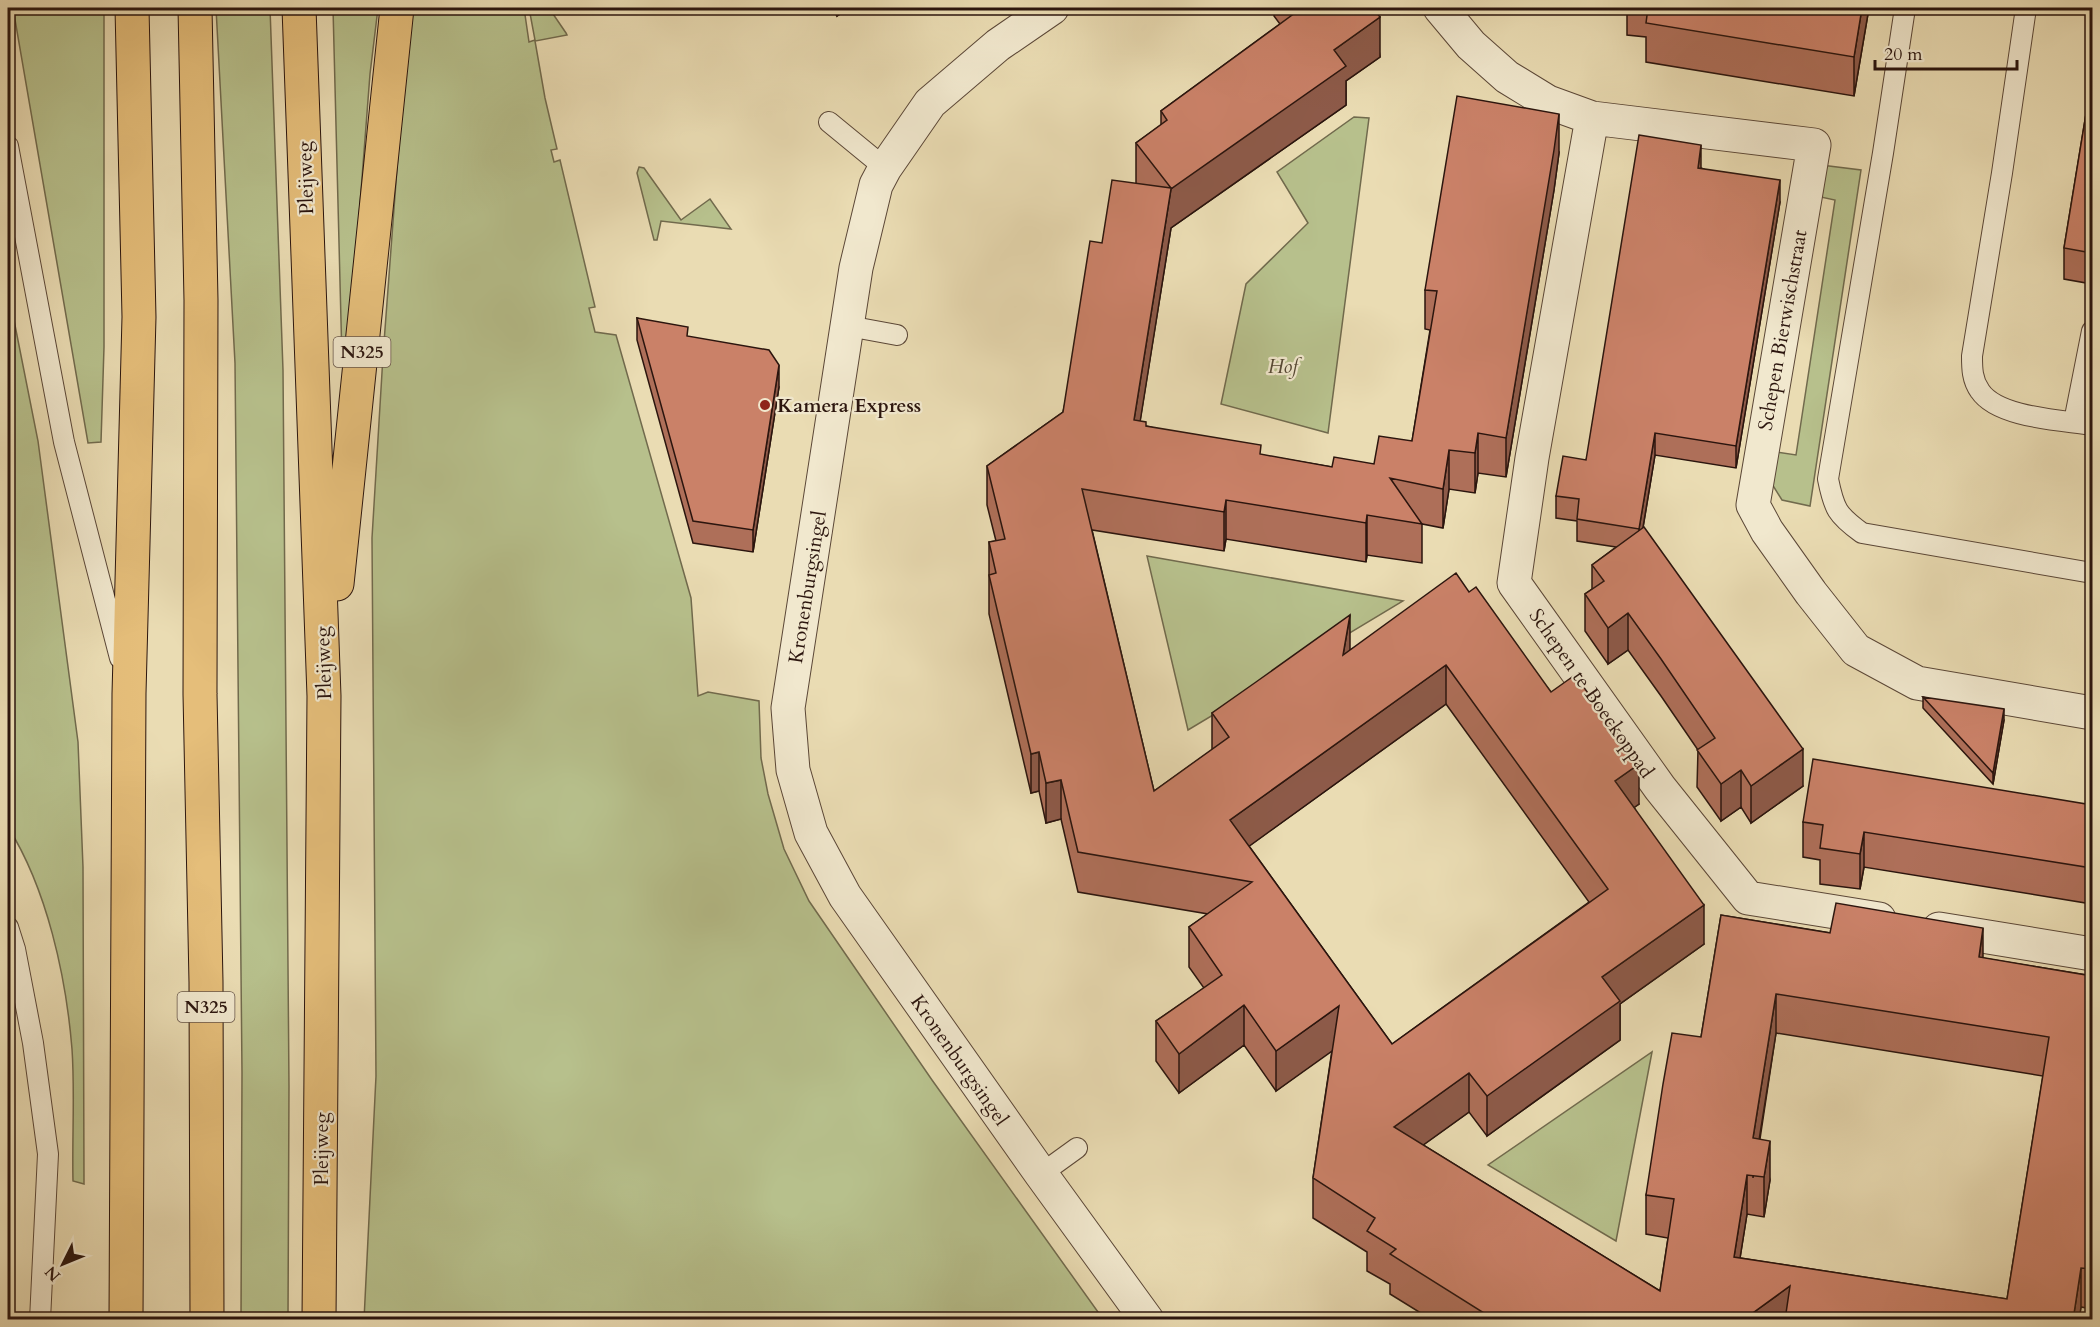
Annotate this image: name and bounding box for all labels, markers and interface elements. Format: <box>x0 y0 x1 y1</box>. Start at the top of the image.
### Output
scale bar <box>1875 33 2018 71</box>
text: 20 m <box>1884 42 1923 67</box>
street label: Pleijweg <box>291 140 320 215</box>
street label: Schepen Bierwischstraat <box>1752 227 1814 433</box>
road number: N325 <box>334 337 391 367</box>
park label: Hof <box>1268 353 1302 380</box>
place label: Kamera Express <box>777 392 921 419</box>
marker: Kamera Express <box>758 398 772 412</box>
street label: Kronenburgsingel <box>782 509 833 665</box>
street label: Schepen te Boeckoppad <box>1523 603 1661 784</box>
street label: Pleijweg <box>309 625 338 700</box>
street label: Kronenburgsingel <box>904 989 1015 1131</box>
road number: N325 <box>178 992 234 1022</box>
street label: Pleijweg <box>308 1111 335 1186</box>
north arrow <box>33 1234 93 1294</box>
text: N <box>40 1261 66 1286</box>

